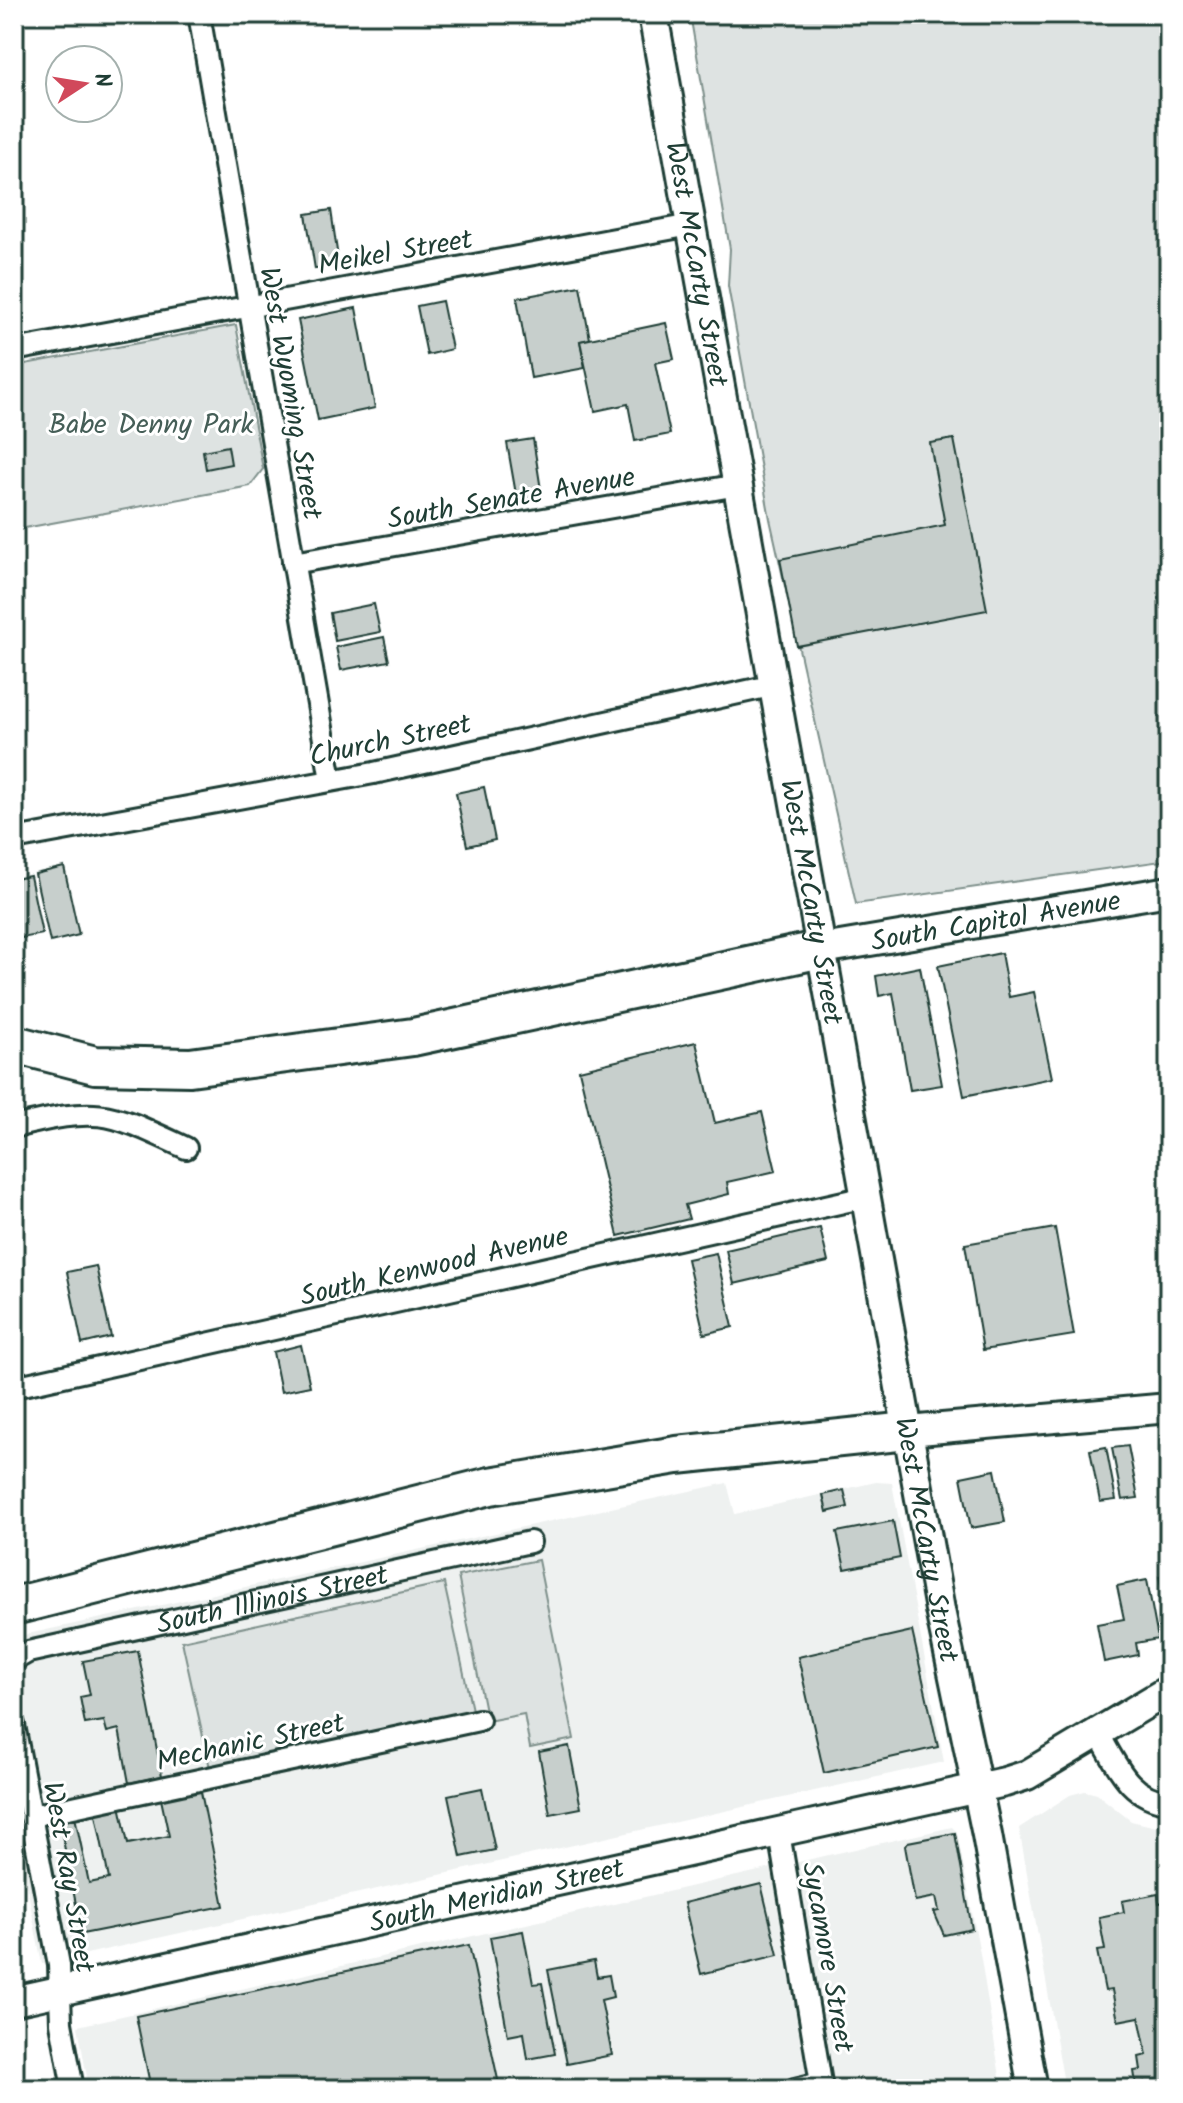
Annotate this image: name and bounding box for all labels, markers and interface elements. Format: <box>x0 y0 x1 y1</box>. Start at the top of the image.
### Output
north arrow <box>44 44 124 124</box>
text: N <box>83 70 120 91</box>
street label: West McCarty Street <box>651 138 740 392</box>
street label: Meikel Street <box>315 218 477 289</box>
street label: West Wyoming Street <box>245 264 334 524</box>
park label: Babe Denny Park <box>48 403 254 448</box>
street label: South Senate Avenue <box>384 455 639 543</box>
street label: Church Street <box>306 702 477 781</box>
street label: West McCarty Street <box>766 776 855 1030</box>
street label: South Capitol Avenue <box>868 879 1124 965</box>
street label: South Kenwood Avenue <box>296 1215 574 1320</box>
street label: West McCarty Street <box>881 1414 971 1668</box>
street label: South Illinois Street <box>153 1553 394 1648</box>
street label: Mechanic Street <box>152 1701 350 1785</box>
street label: West Ray Street <box>29 1778 107 1978</box>
street label: South Meridian Street <box>365 1847 630 1947</box>
street label: Sycamore Street <box>788 1859 866 2057</box>

